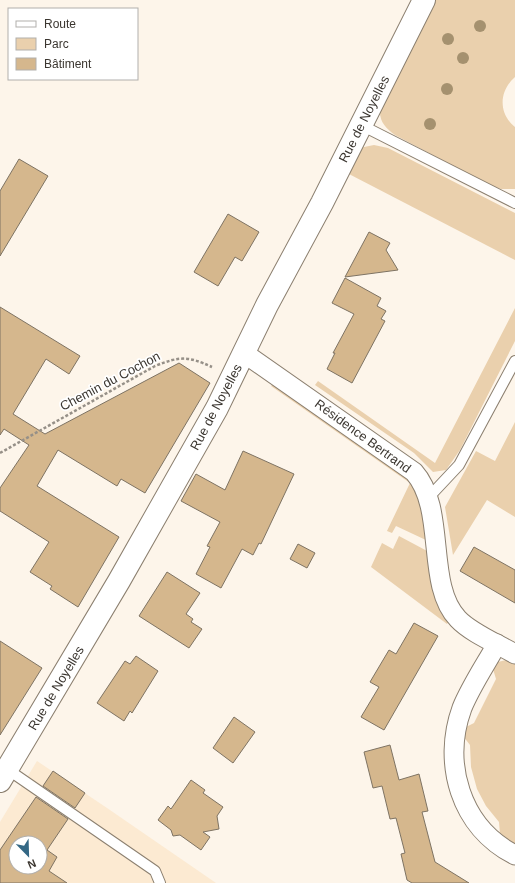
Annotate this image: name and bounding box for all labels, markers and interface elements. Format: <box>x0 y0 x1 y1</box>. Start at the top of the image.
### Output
legend <box>8 8 138 80</box>
text: Route <box>44 17 76 31</box>
text: Parc <box>44 37 69 51</box>
text: Bâtiment <box>44 57 92 71</box>
street label: Rue de Noyelles <box>336 73 393 165</box>
street label: Chemin du Cochon <box>57 348 163 414</box>
street label: Rue de Noyelles <box>187 361 245 453</box>
street label: Résidence Bertrand <box>312 396 414 476</box>
street label: Rue de Noyelles <box>25 643 87 733</box>
north arrow <box>8 835 48 875</box>
text: N <box>26 857 38 871</box>

